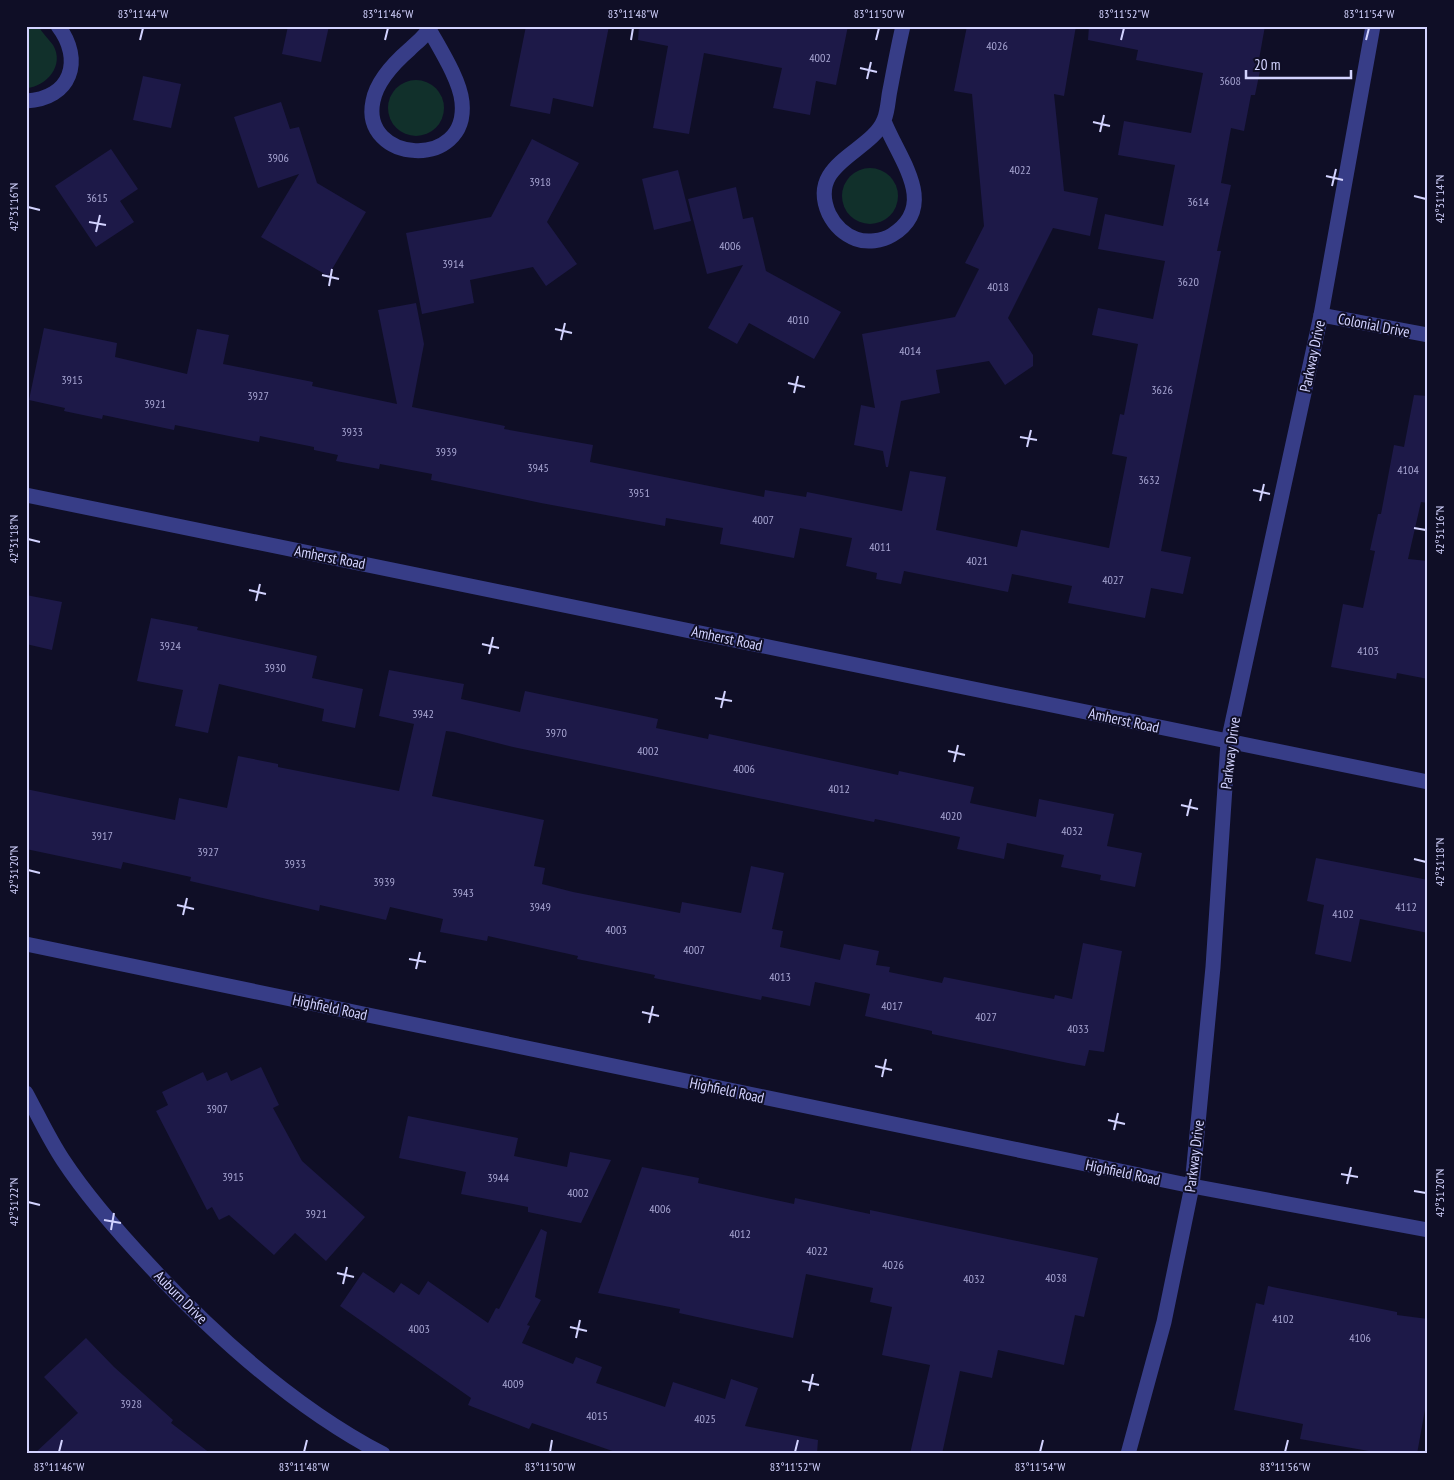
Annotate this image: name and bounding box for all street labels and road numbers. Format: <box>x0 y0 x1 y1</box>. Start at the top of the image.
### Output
street label: Colonial Drive <box>1337 309 1411 341</box>
street label: Parkway Drive <box>1295 318 1329 394</box>
street label: Amherst Road <box>293 541 367 573</box>
street label: Amherst Road <box>690 621 764 655</box>
street label: Amherst Road <box>1087 703 1161 737</box>
street label: Parkway Drive <box>1216 716 1244 790</box>
street label: Highfield Road <box>291 990 369 1024</box>
street label: Highfield Road <box>688 1073 766 1107</box>
street label: Parkway Drive <box>1180 1119 1208 1193</box>
street label: Highfield Road <box>1084 1155 1162 1189</box>
street label: Auburn Drive <box>150 1266 212 1328</box>

